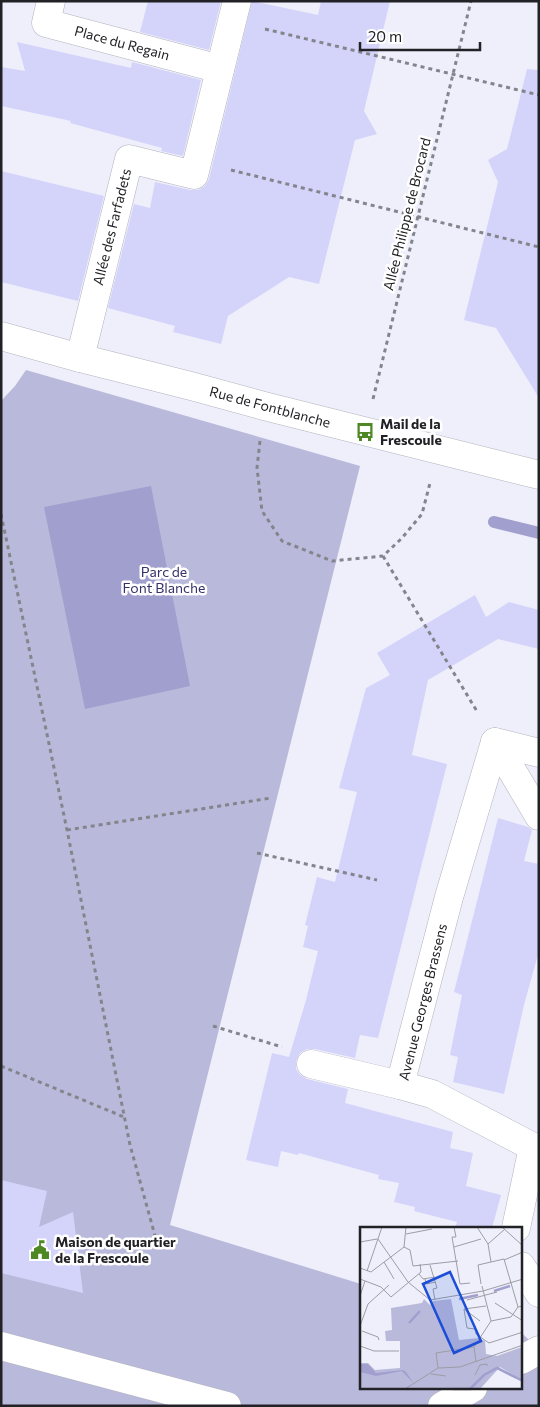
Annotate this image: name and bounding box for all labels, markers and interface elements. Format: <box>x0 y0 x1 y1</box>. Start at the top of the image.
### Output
scale bar <box>360 20 480 52</box>
street label: Place du Regain <box>73 22 172 63</box>
text: 20 m <box>368 27 402 45</box>
street label: Allée Philippe de Brocard <box>379 136 434 292</box>
street label: Allée des Farfadets <box>89 167 134 287</box>
street label: Rue de Fontblanche <box>208 382 333 431</box>
place label: Mail de la Frescoule <box>380 415 442 448</box>
bus stop icon: Mail de la Frescoule <box>354 421 376 443</box>
park label: Parc de Font Blanche <box>123 563 205 596</box>
street label: Avenue Georges Brassens <box>395 922 450 1082</box>
inset map <box>360 1227 522 1390</box>
place label: Maison de quartier de la Frescoule <box>55 1233 176 1266</box>
public building icon: Maison de quartier de la Frescoule <box>29 1239 51 1261</box>

